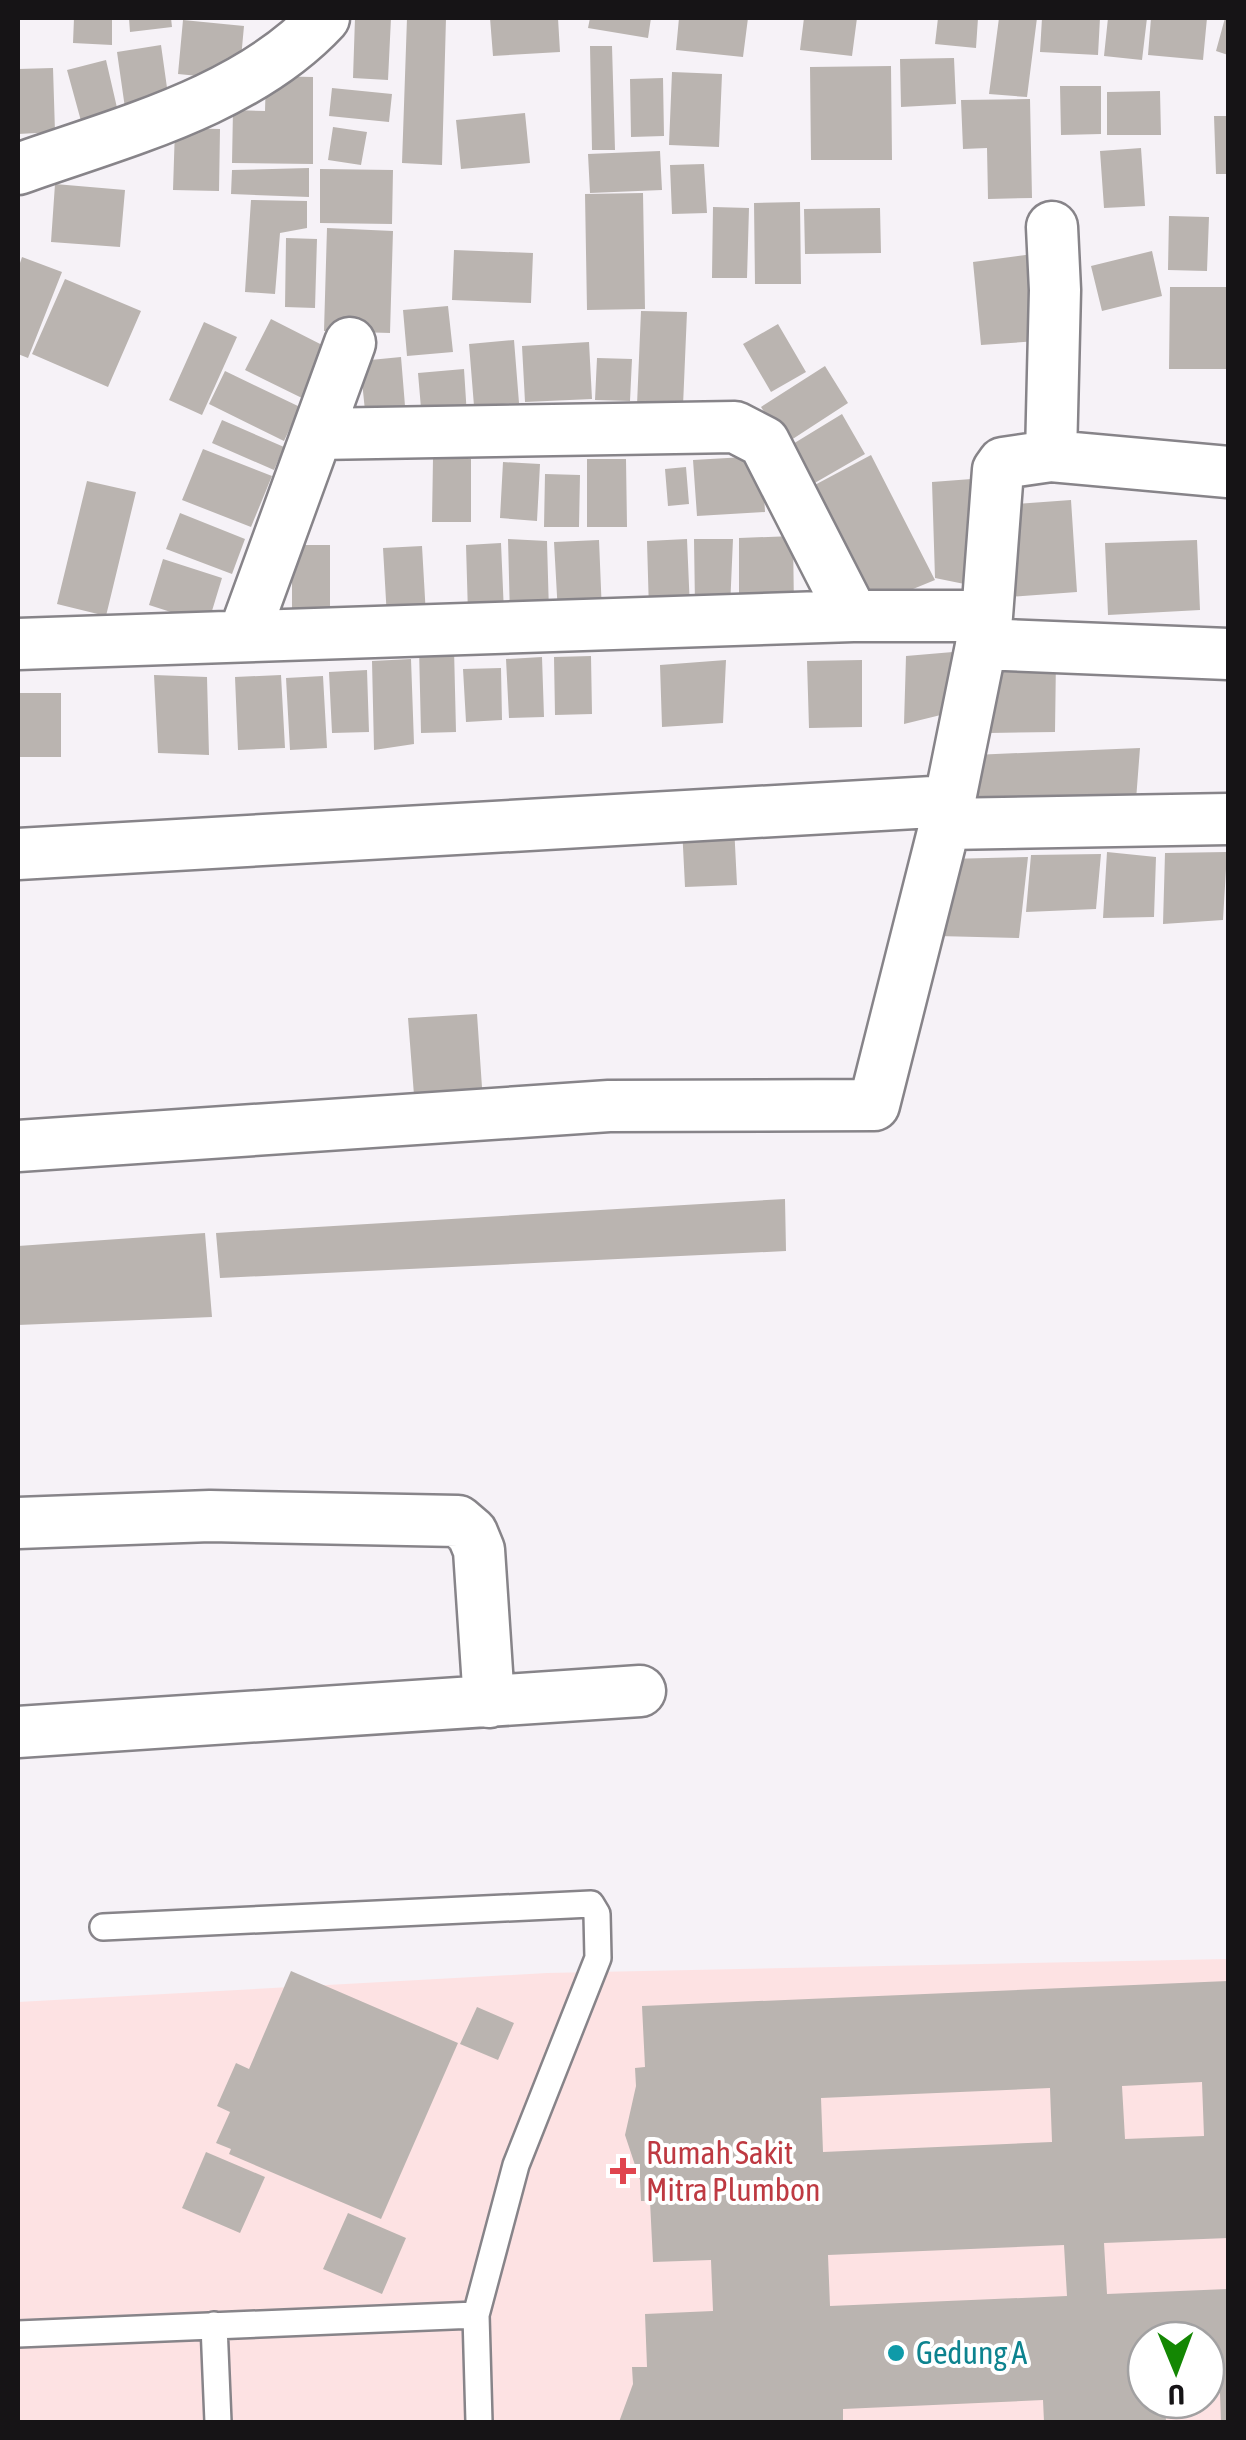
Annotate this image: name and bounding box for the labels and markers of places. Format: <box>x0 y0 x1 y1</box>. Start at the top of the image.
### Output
place label: Rumah Sakit Mitra Plumbon <box>646 2134 820 2208</box>
marker: Rumah Sakit Mitra Plumbon <box>610 2158 636 2184</box>
place label: Gedung A <box>916 2334 1028 2371</box>
marker: Gedung A <box>885 2342 907 2364</box>

